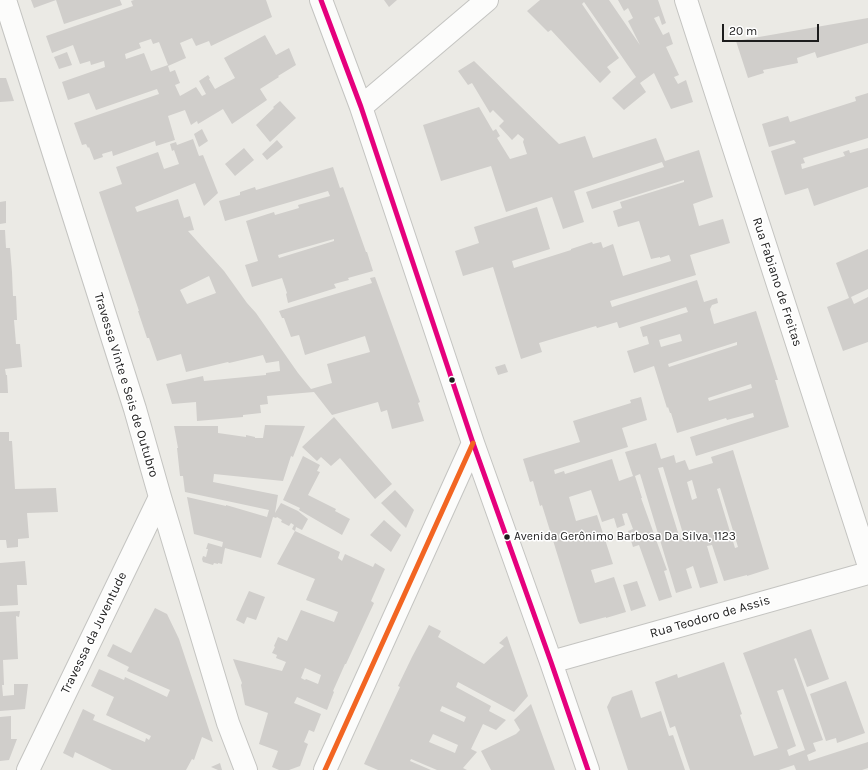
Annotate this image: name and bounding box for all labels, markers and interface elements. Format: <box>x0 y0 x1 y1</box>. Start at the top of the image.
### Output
scale bar <box>724 16 821 42</box>
text: 20 m <box>729 24 757 38</box>
street label: Rua Fabiano de Freitas <box>749 215 805 349</box>
street label: Travessa Vinte e Seis de Outubro <box>90 291 162 479</box>
unlabelled marker <box>447 375 457 385</box>
place label: Avenida Gerônimo Barbosa Da Silva, 1123 <box>514 530 736 544</box>
marker: Avenida Gerônimo Barbosa Da Silva, 1123 <box>502 532 512 542</box>
street label: Travessa da Juventude <box>58 569 130 697</box>
street label: Rua Teodoro de Assis <box>648 592 772 642</box>

